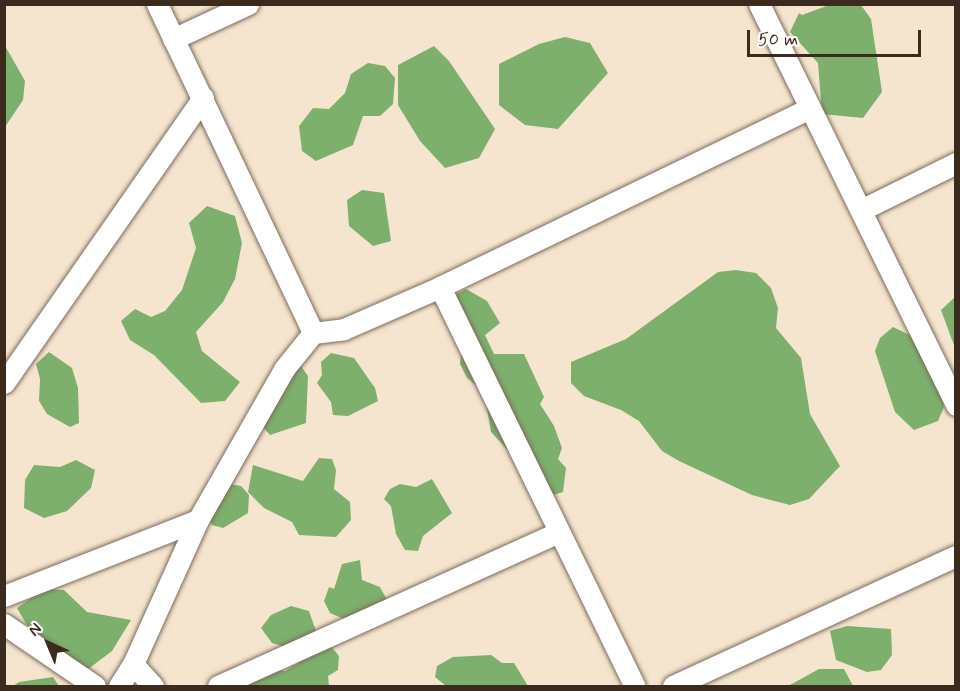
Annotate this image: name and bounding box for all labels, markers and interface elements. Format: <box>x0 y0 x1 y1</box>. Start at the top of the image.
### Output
scale bar <box>750 18 924 56</box>
text: 50 m <box>758 28 798 52</box>
north arrow <box>18 613 78 673</box>
text: N <box>24 618 46 641</box>

